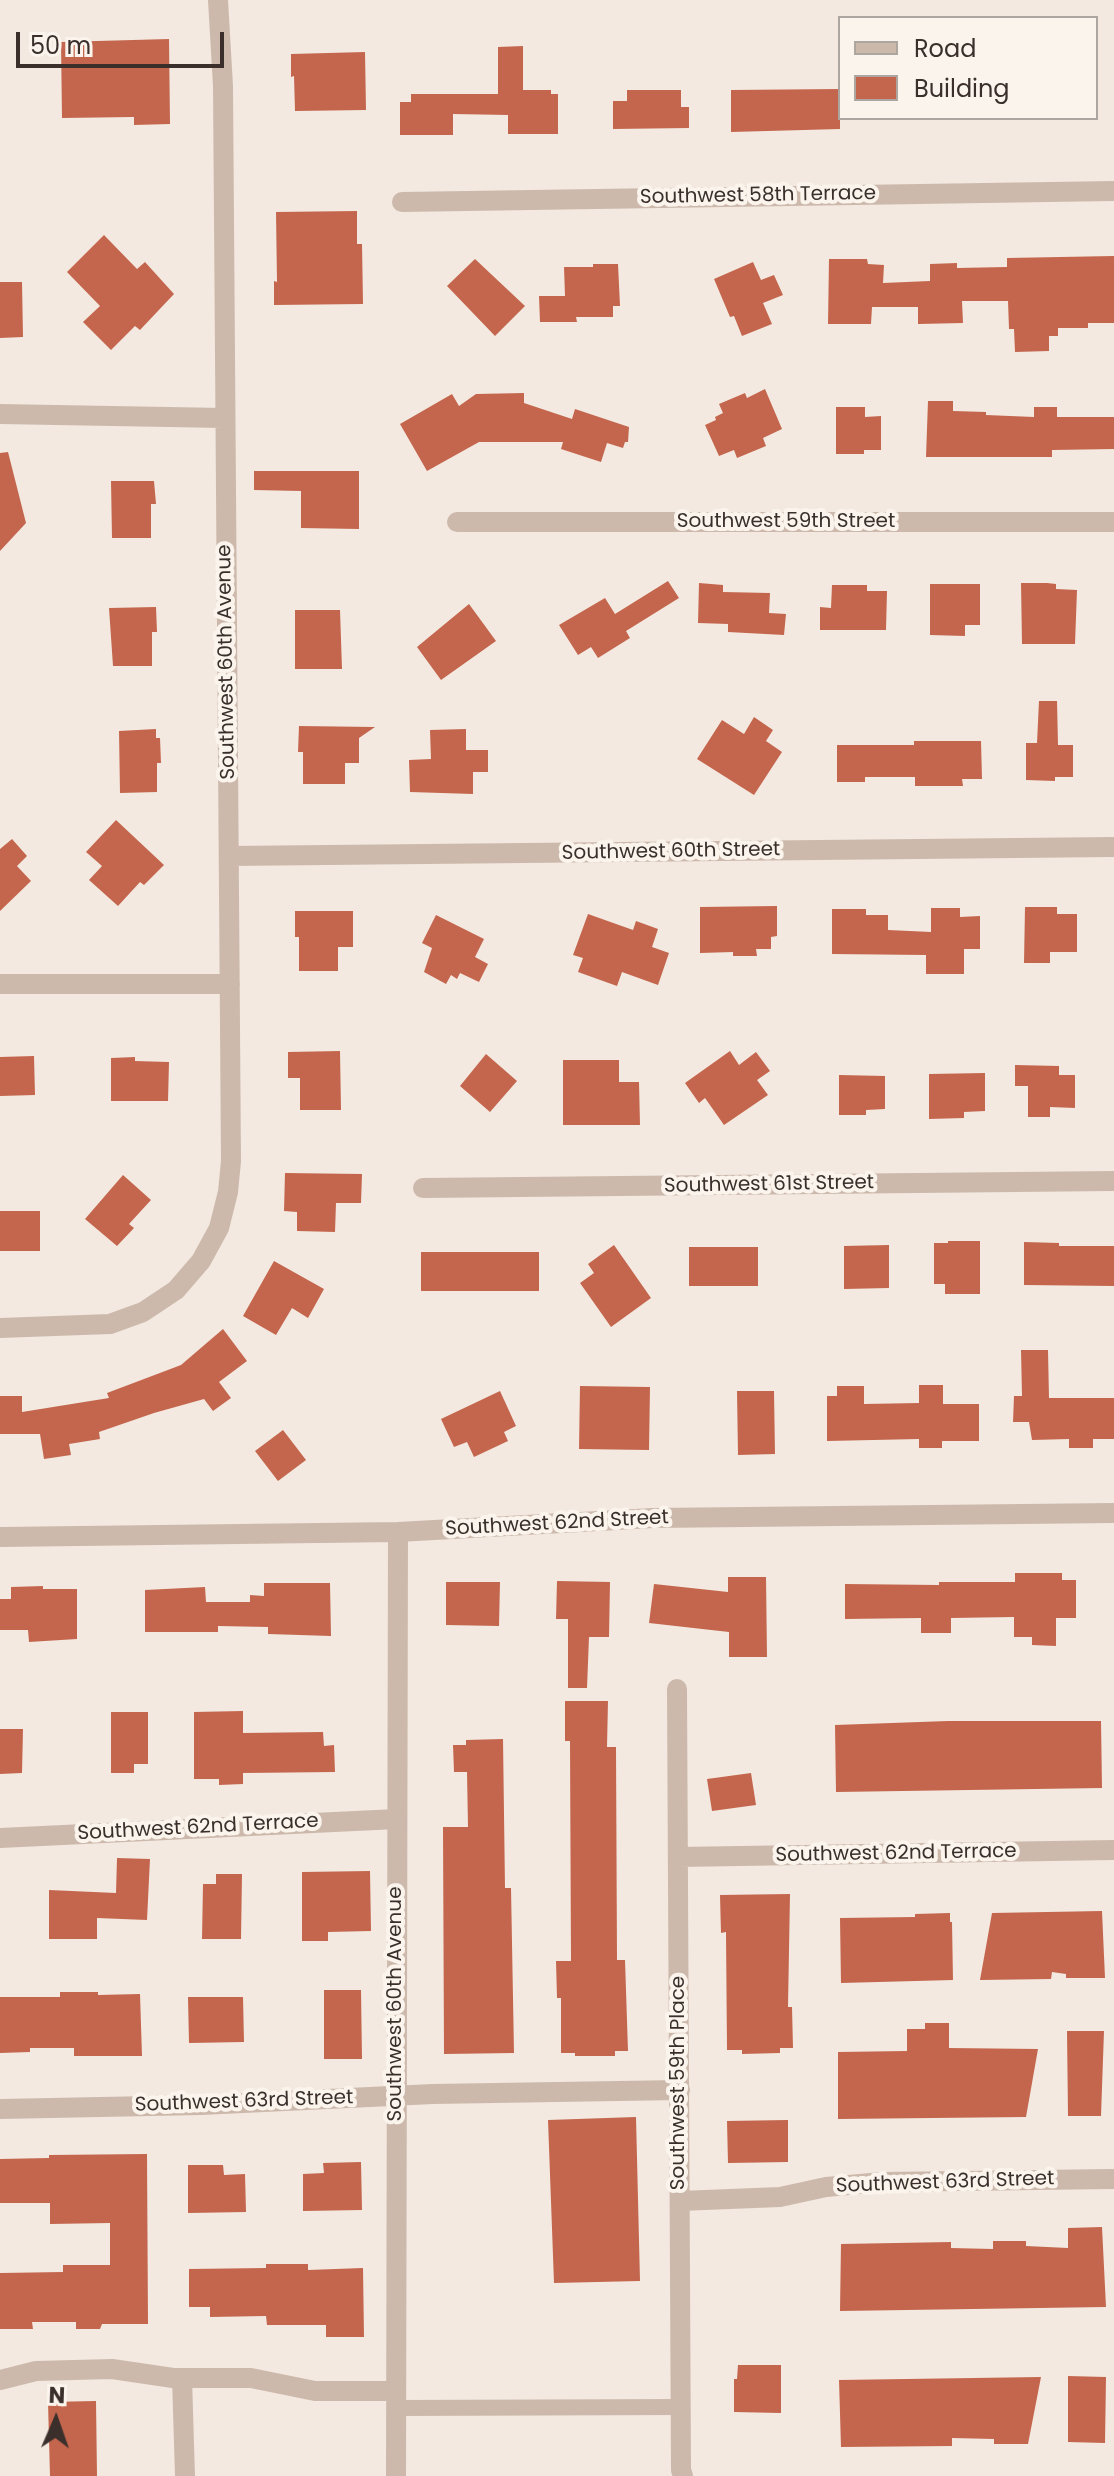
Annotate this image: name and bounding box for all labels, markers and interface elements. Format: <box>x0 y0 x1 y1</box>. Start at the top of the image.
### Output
scale bar <box>20 16 228 66</box>
legend <box>838 16 1098 120</box>
text: 50 m <box>30 29 91 62</box>
text: Road <box>914 32 976 65</box>
text: Building <box>914 72 1010 105</box>
street label: Southwest 58th Terrace <box>640 182 876 210</box>
street label: Southwest 59th Street <box>677 510 895 534</box>
street label: Southwest 60th Avenue <box>213 544 241 780</box>
street label: Southwest 60th Street <box>562 838 780 866</box>
street label: Southwest 61st Street <box>664 1171 874 1199</box>
street label: Southwest 62nd Street <box>445 1506 669 1542</box>
street label: Southwest 62nd Terrace <box>77 1810 319 1846</box>
street label: Southwest 62nd Terrace <box>775 1840 1017 1868</box>
street label: Southwest 60th Avenue <box>384 1886 408 2122</box>
street label: Southwest 59th Place <box>667 1976 691 2190</box>
street label: Southwest 63rd Street <box>134 2086 354 2118</box>
street label: Southwest 63rd Street <box>835 2167 1055 2199</box>
north arrow <box>16 2380 96 2460</box>
text: N <box>48 2380 66 2411</box>

